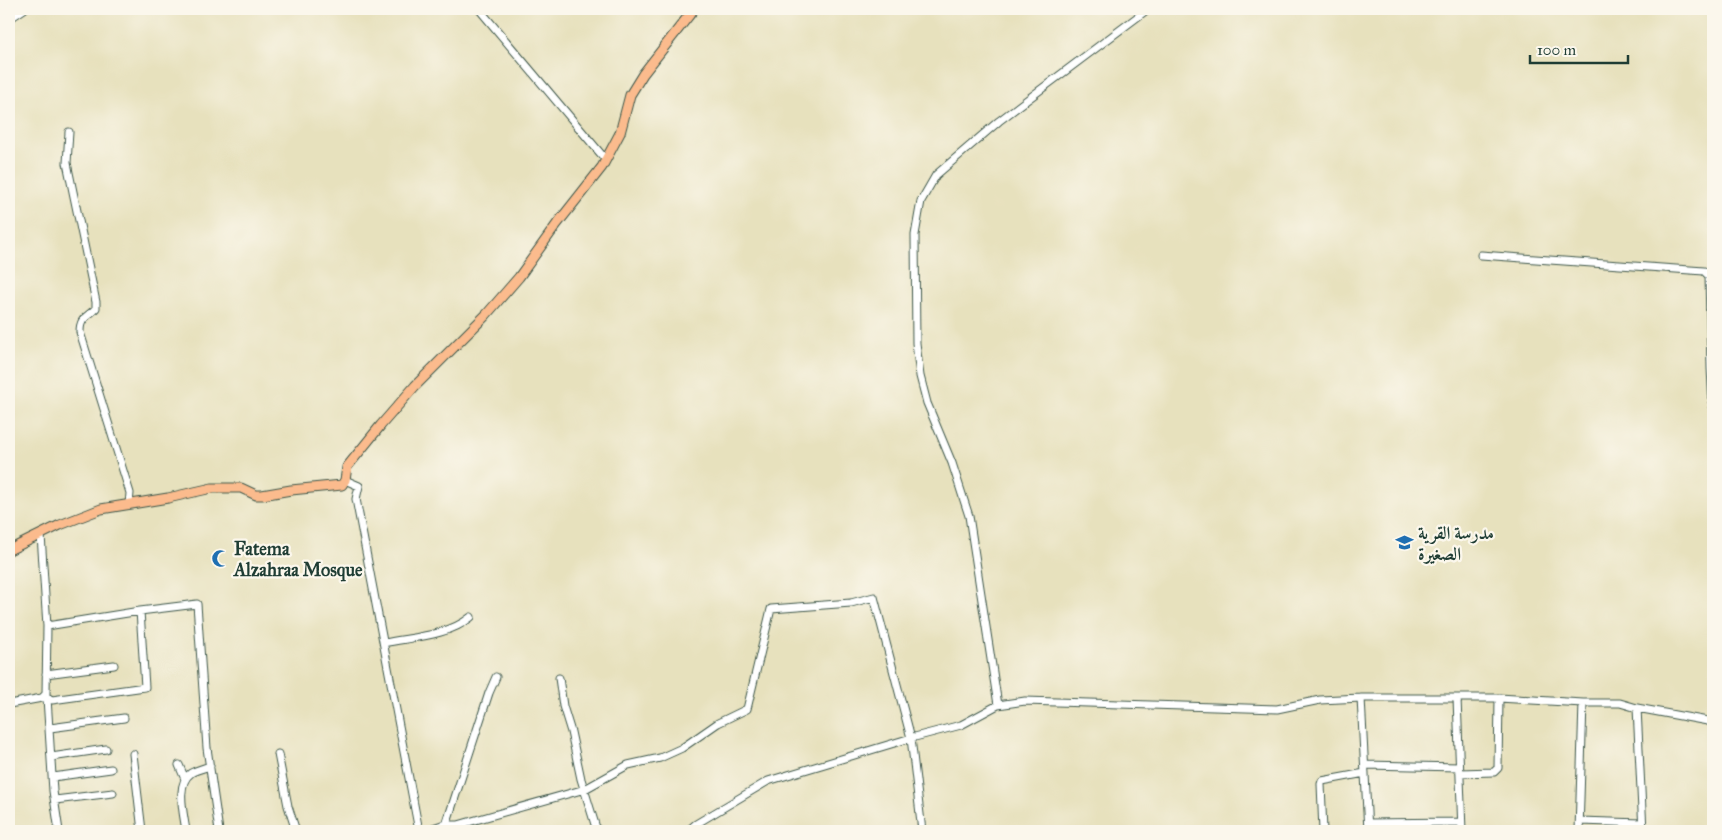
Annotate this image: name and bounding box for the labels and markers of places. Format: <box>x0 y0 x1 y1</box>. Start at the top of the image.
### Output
place label: مدرسة القرية الصغيرة <box>1418 522 1494 565</box>
school or university icon: مدرسة القرية الصغيرة <box>1394 533 1414 553</box>
place label: Fatema Alzahraa Mosque <box>233 538 363 582</box>
mosque icon: Fatema Alzahraa Mosque <box>210 549 230 569</box>

